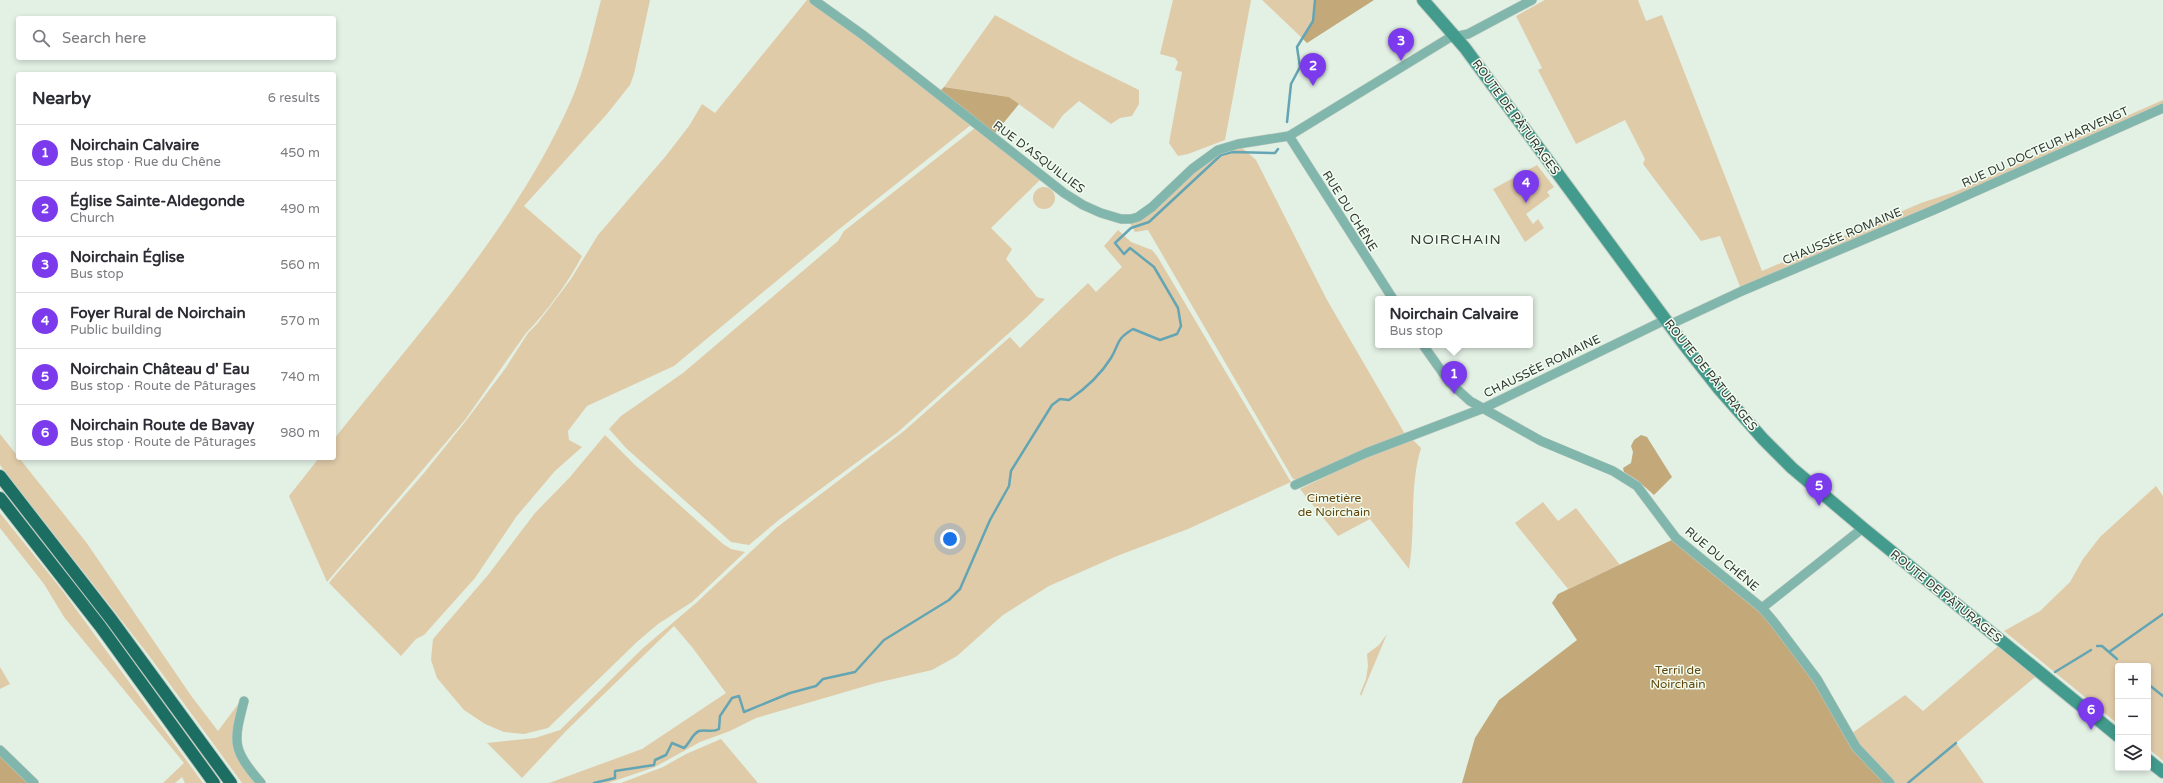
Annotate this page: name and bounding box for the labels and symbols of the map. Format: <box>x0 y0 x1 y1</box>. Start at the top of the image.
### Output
pin: 3 <box>1388 28 1414 61</box>
pin: 2 <box>1300 53 1326 86</box>
street label: ROUTE DE PÂTURAGES <box>1470 57 1562 177</box>
street label: RUE DU DOCTEUR HARVENGT <box>1959 104 2131 190</box>
street label: RUE D'ASQUILLIES <box>990 118 1088 196</box>
street label: RUE DU CHÊNE <box>1320 168 1380 254</box>
pin: 4 <box>1513 170 1539 203</box>
street label: CHAUSSÉE ROMAINE <box>1780 204 1904 267</box>
district label: NOIRCHAIN <box>1410 231 1502 248</box>
street label: ROUTE DE PÂTURAGES <box>1662 317 1760 433</box>
street label: CHAUSSÉE ROMAINE <box>1481 332 1603 400</box>
pin: 1 <box>1441 361 1467 394</box>
pin: 5 <box>1806 473 1832 506</box>
park label: Cimetière de Noirchain <box>1298 491 1370 519</box>
street label: RUE DU CHÊNE <box>1682 524 1762 594</box>
your location <box>940 529 960 549</box>
street label: ROUTE DE PÂTURAGES <box>1888 547 2004 645</box>
park label: Terril de Noirchain <box>1651 663 1705 691</box>
pin: 6 <box>2078 697 2104 730</box>

